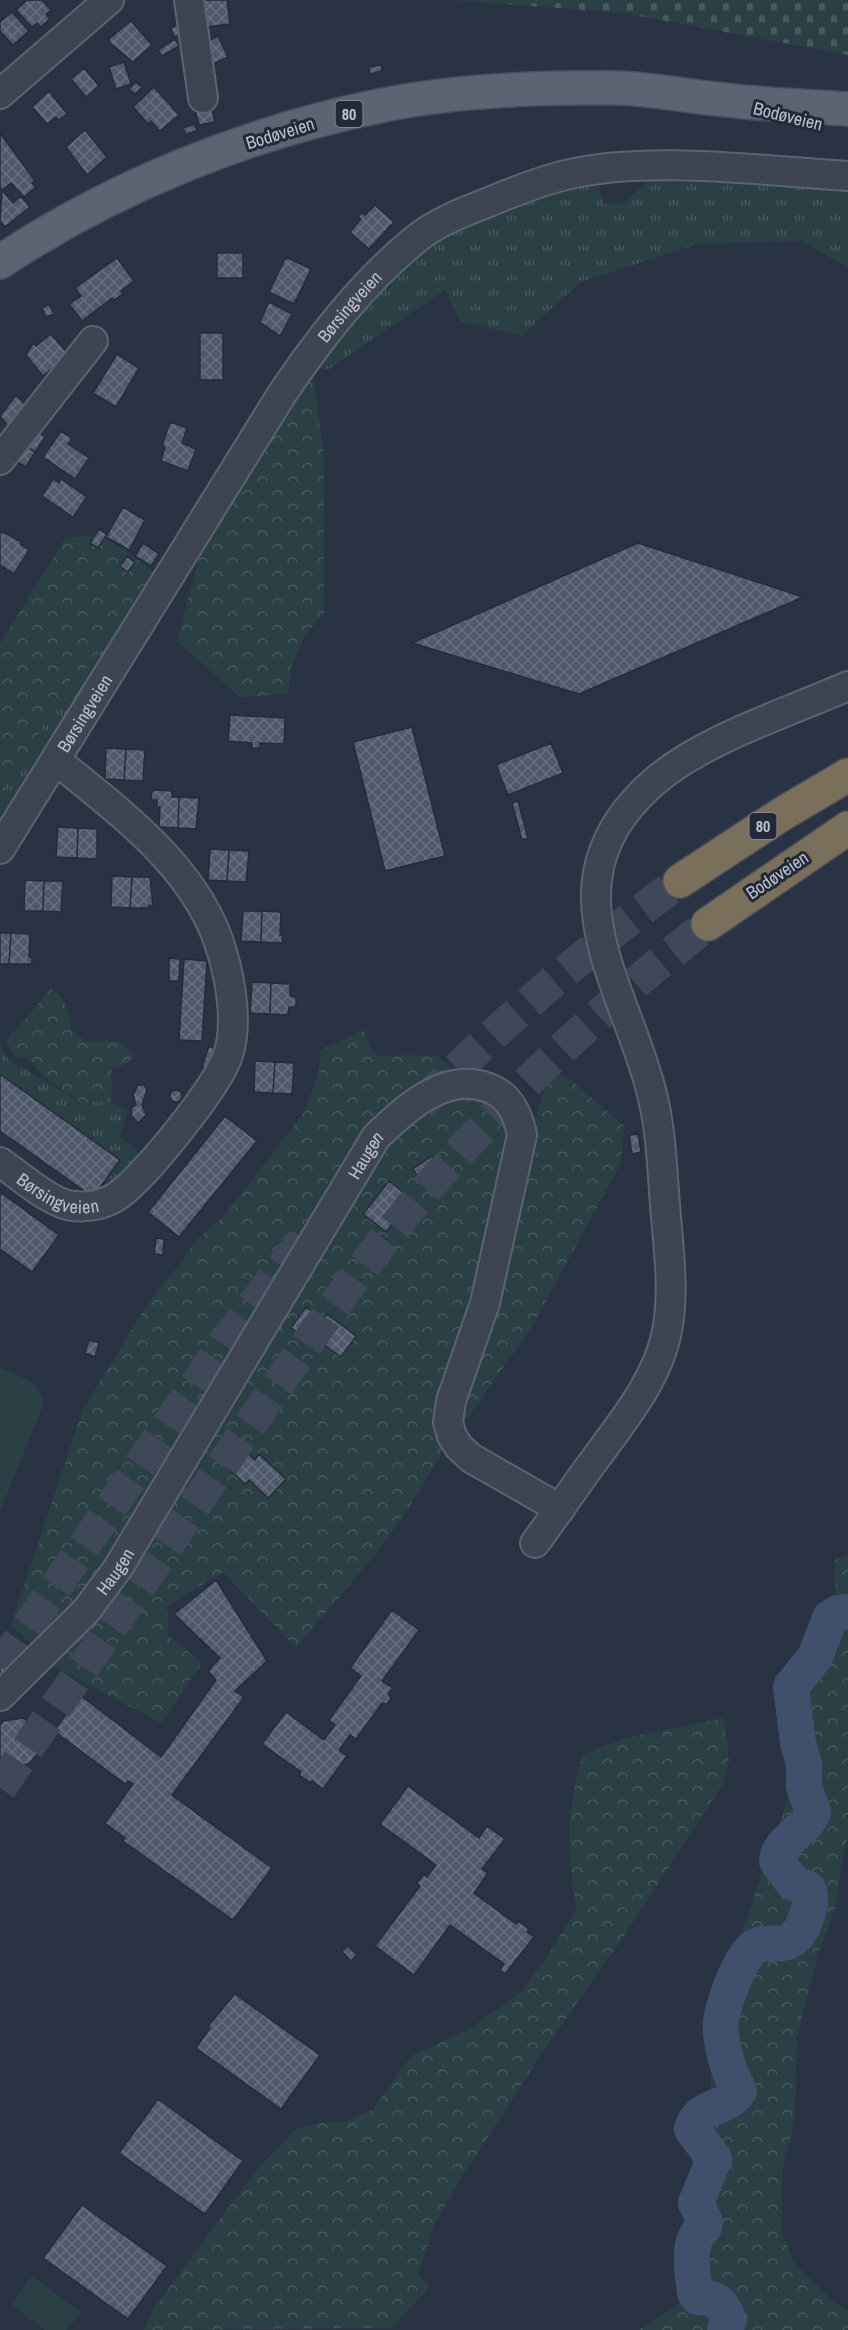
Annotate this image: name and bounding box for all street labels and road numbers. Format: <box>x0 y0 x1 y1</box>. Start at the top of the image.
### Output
street label: Bodøveien <box>751 95 825 137</box>
road number: 80 <box>336 101 362 127</box>
street label: Bodøveien <box>243 111 317 155</box>
street label: Børsingveien <box>311 265 387 347</box>
street label: Børsingveien <box>51 669 118 757</box>
road number: 80 <box>750 813 777 839</box>
street label: Bodøveien <box>741 845 813 905</box>
street label: Haugen <box>341 1125 388 1184</box>
street label: Børsingveien <box>12 1166 101 1219</box>
street label: Haugen <box>90 1543 140 1600</box>

